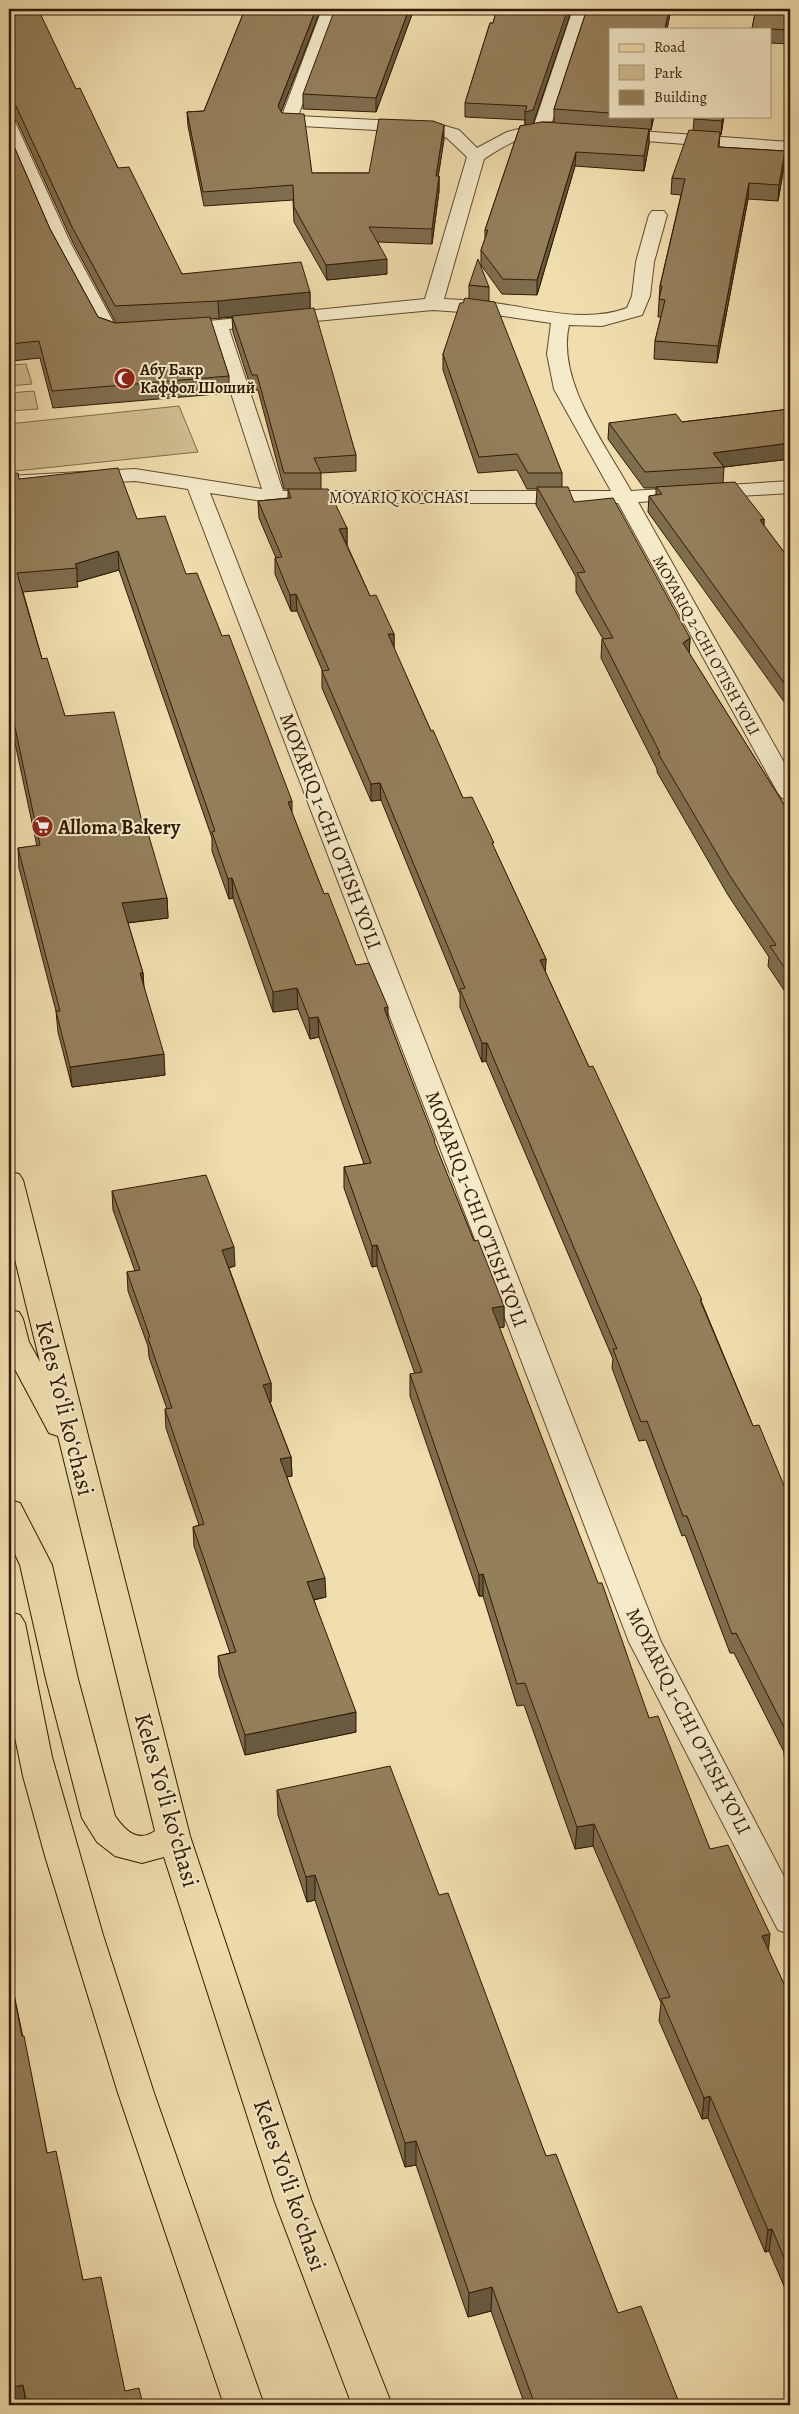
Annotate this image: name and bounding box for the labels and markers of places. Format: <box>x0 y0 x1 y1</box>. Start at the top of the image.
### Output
place label: Абу Бакр Каффол Шоший <box>139 359 255 399</box>
mosque icon: Абу Бакр Каффол Шоший <box>112 366 136 390</box>
place label: Alloma Bakery <box>57 814 181 841</box>
supermarket icon: Alloma Bakery <box>30 815 54 839</box>

